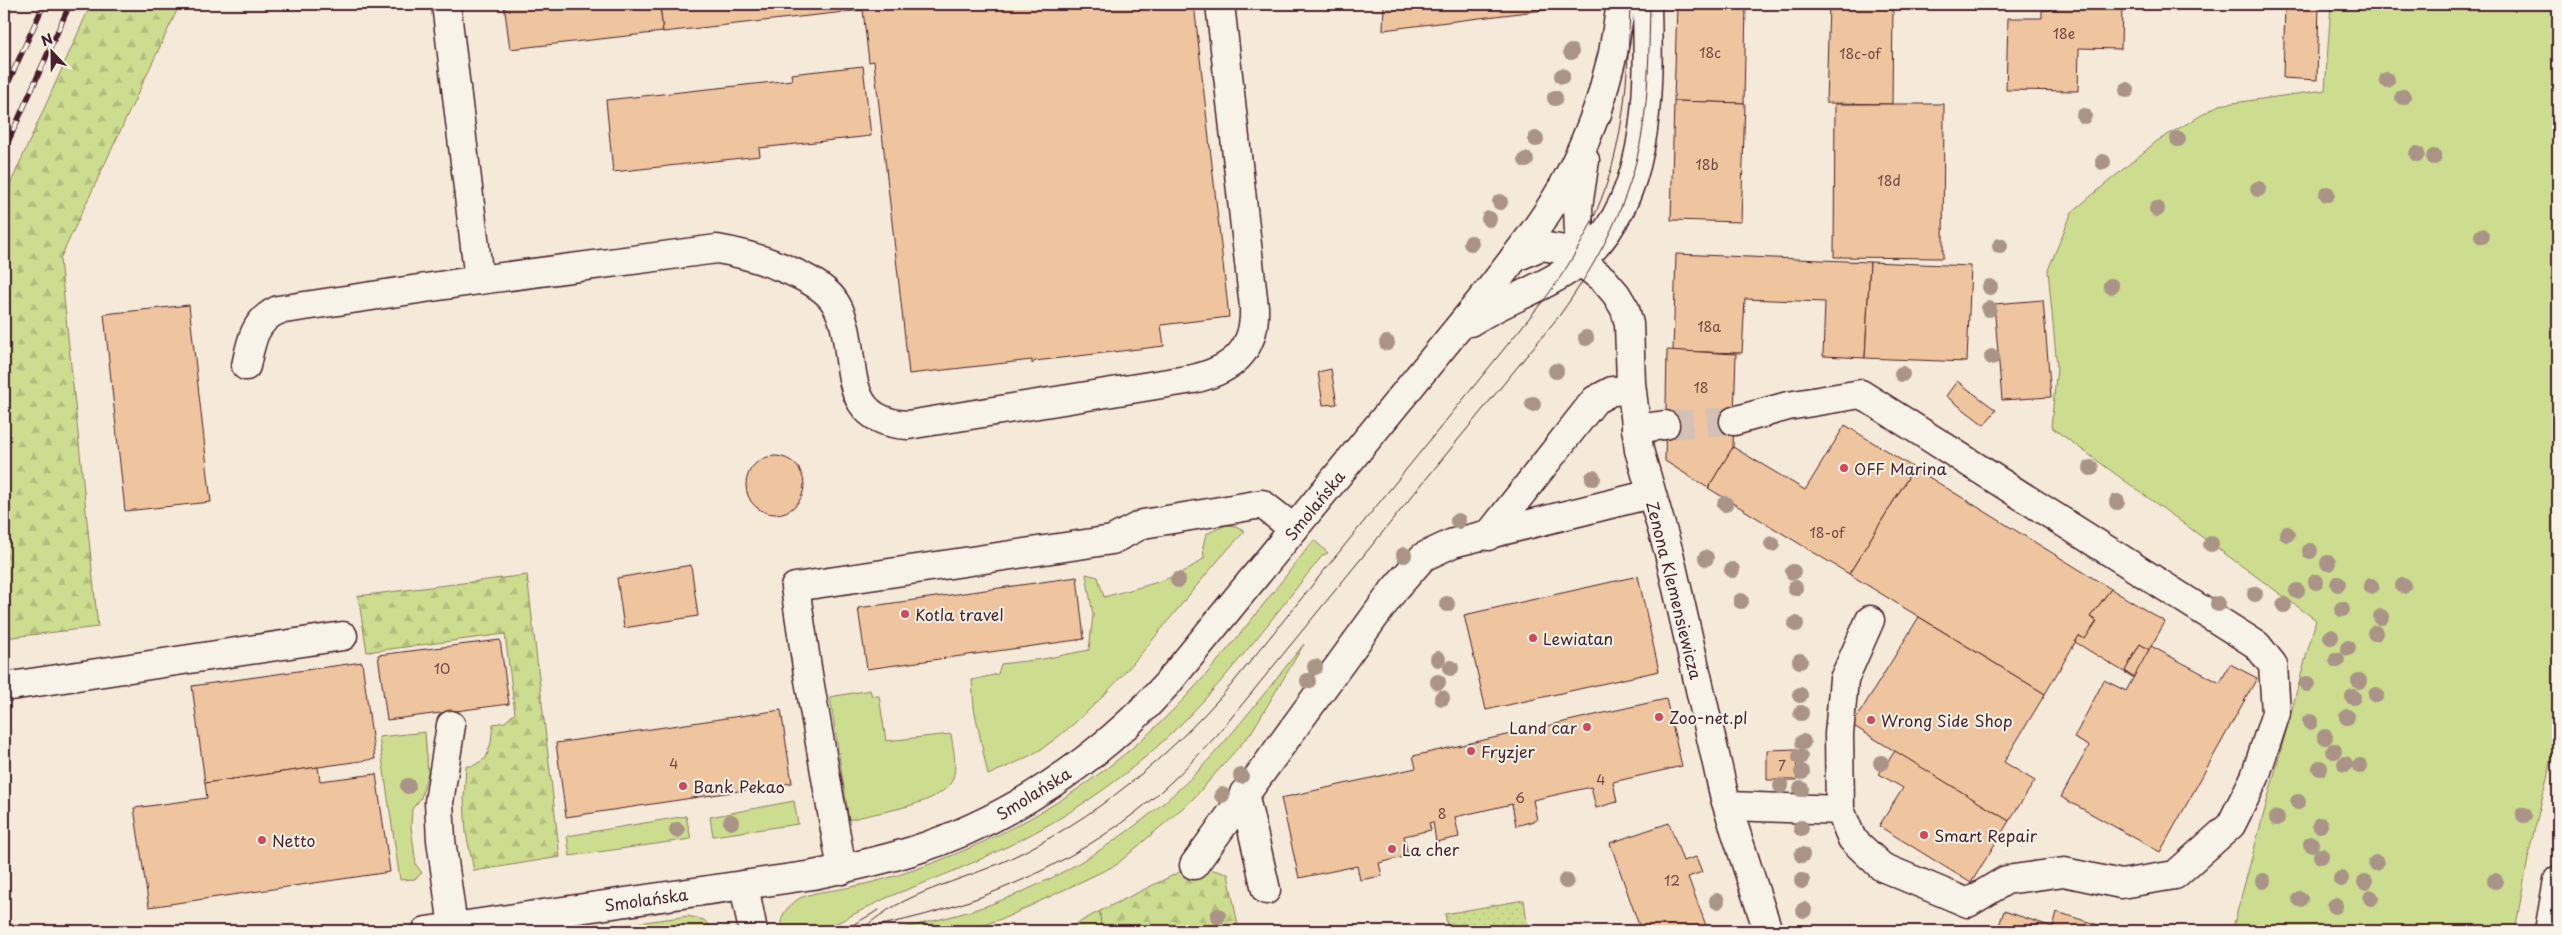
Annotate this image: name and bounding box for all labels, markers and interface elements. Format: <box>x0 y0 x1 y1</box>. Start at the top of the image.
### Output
house number: 18e <box>2053 23 2075 44</box>
north arrow <box>28 28 78 78</box>
text: N <box>38 28 56 51</box>
house number: 18c <box>1699 42 1721 63</box>
house number: 18c-of <box>1839 43 1882 64</box>
house number: 18b <box>1695 154 1719 175</box>
house number: 18d <box>1877 170 1901 191</box>
house number: 18a <box>1697 316 1721 337</box>
house number: 18 <box>1693 377 1709 398</box>
place label: OFF Marina <box>1854 456 1947 480</box>
marker: OFF Marina <box>1838 462 1850 474</box>
street label: Smolańska <box>1278 465 1350 545</box>
street label: Zenona Klemensiewicza <box>1641 498 1709 682</box>
house number: 18-of <box>1810 522 1846 543</box>
place label: Kotla travel <box>915 602 1004 626</box>
marker: Kotla travel <box>899 608 911 620</box>
place label: Lewiatan <box>1543 626 1613 650</box>
marker: Lewiatan <box>1527 632 1539 644</box>
house number: 10 <box>434 658 450 679</box>
place label: Zoo-net.pl <box>1669 705 1748 729</box>
place label: Wrong Side Shop <box>1881 708 2013 732</box>
marker: Zoo-net.pl <box>1653 711 1665 723</box>
marker: Wrong Side Shop <box>1865 714 1877 726</box>
place label: Land car <box>1509 715 1578 739</box>
marker: Land car <box>1581 721 1593 733</box>
place label: Fryzjer <box>1481 739 1535 763</box>
marker: Fryzjer <box>1465 745 1477 757</box>
house number: 4 <box>669 753 679 774</box>
house number: 7 <box>1778 755 1786 776</box>
street label: Smolańska <box>991 760 1075 826</box>
house number: 4 <box>1596 769 1606 790</box>
place label: Bank Pekao <box>693 774 785 798</box>
marker: Bank Pekao <box>677 780 689 792</box>
house number: 6 <box>1515 787 1525 808</box>
house number: 8 <box>1438 803 1446 824</box>
place label: Smart Repair <box>1934 823 2038 847</box>
place label: Netto <box>272 828 315 852</box>
marker: Smart Repair <box>1918 829 1930 841</box>
marker: Netto <box>256 834 268 846</box>
place label: La cher <box>1402 837 1460 861</box>
marker: La cher <box>1386 843 1398 855</box>
house number: 12 <box>1664 870 1680 891</box>
street label: Smolańska <box>603 881 689 917</box>

